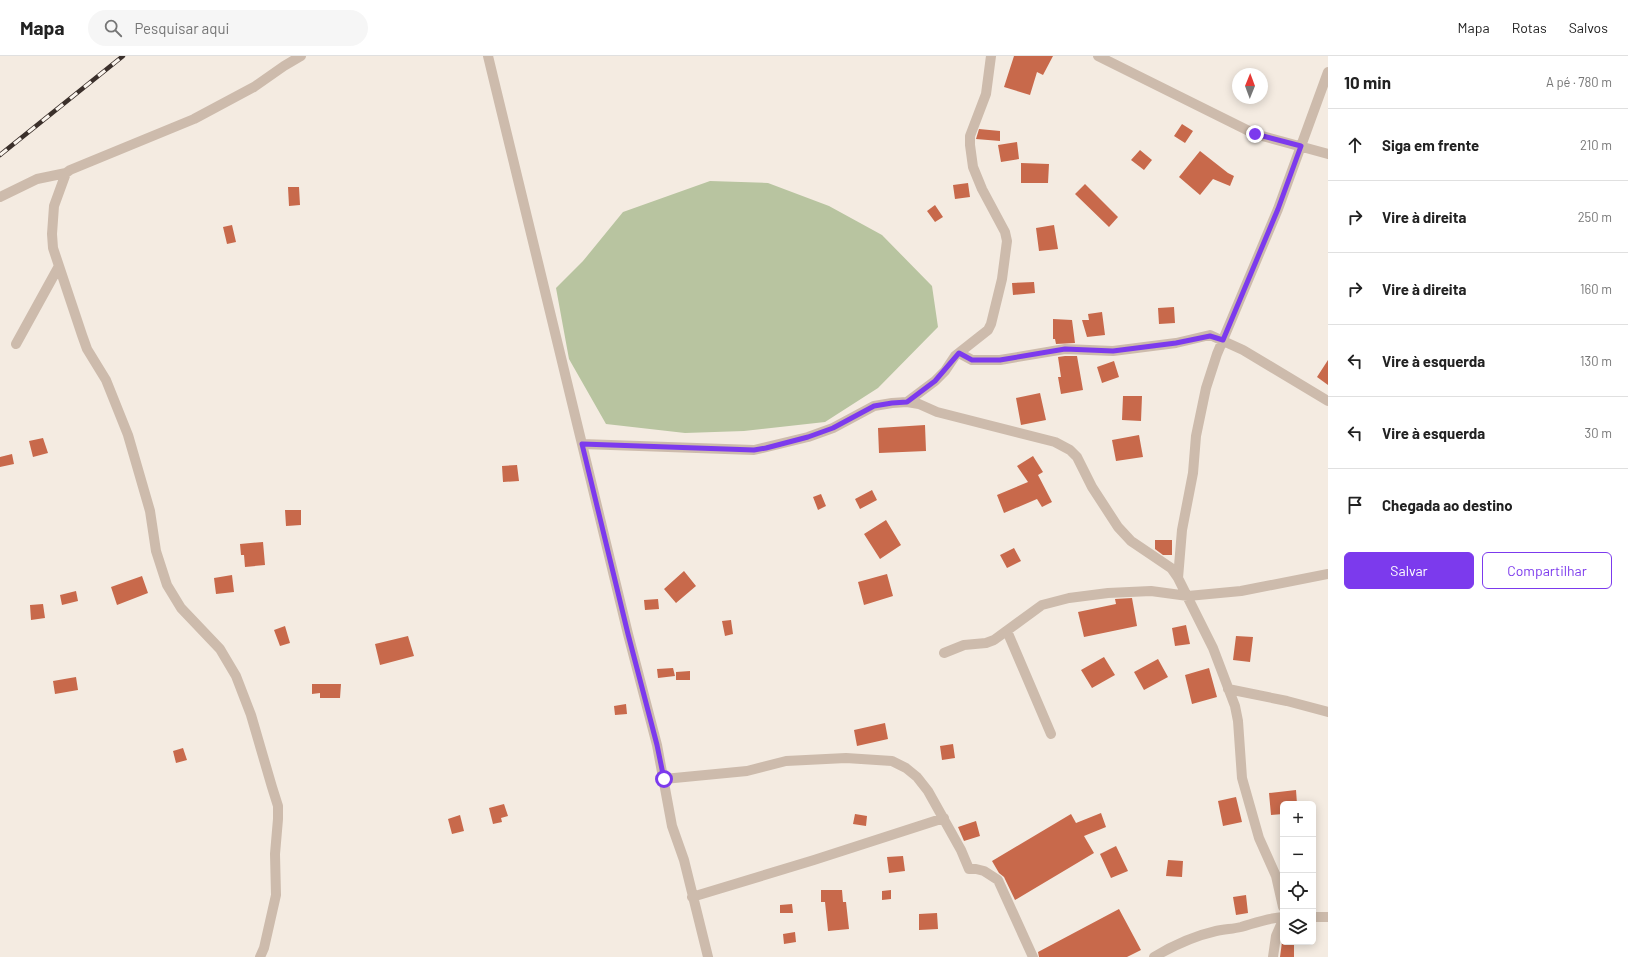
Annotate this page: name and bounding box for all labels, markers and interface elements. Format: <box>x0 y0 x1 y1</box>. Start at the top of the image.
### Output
search box <box>88 10 368 46</box>
text: Mapa <box>20 16 64 39</box>
icon: search <box>102 17 124 39</box>
text: Pesquisar aqui <box>134 19 229 37</box>
text: Mapa <box>1458 19 1490 36</box>
text: Rotas <box>1512 19 1547 36</box>
text: Salvos <box>1569 19 1608 36</box>
north arrow <box>1232 68 1268 104</box>
text: 10 min <box>1344 72 1391 92</box>
text: A pé · 780 m <box>1546 74 1612 90</box>
route end <box>1246 125 1264 143</box>
icon: ahead <box>1344 134 1366 156</box>
text: Siga em frente <box>1382 136 1479 154</box>
text: 210 m <box>1580 137 1612 153</box>
icon: right <box>1344 206 1366 228</box>
text: Vire à direita <box>1382 208 1466 226</box>
text: 250 m <box>1578 209 1612 225</box>
icon: right <box>1344 278 1366 300</box>
text: Vire à direita <box>1382 280 1466 298</box>
text: 160 m <box>1580 281 1612 297</box>
icon: left <box>1344 350 1366 372</box>
text: Vire à esquerda <box>1382 352 1485 370</box>
text: 130 m <box>1580 353 1612 369</box>
icon: left <box>1344 422 1366 444</box>
text: Vire à esquerda <box>1382 424 1485 442</box>
text: 30 m <box>1585 425 1612 441</box>
icon: arrive <box>1344 494 1366 516</box>
text: Chegada ao destino <box>1382 496 1513 514</box>
button: Salvar <box>1344 552 1474 589</box>
button: Compartilhar <box>1482 552 1612 589</box>
route start <box>655 770 673 788</box>
map controls <box>1280 801 1316 945</box>
button: + <box>1280 801 1316 837</box>
button: − <box>1280 837 1316 873</box>
button: locate <box>1280 873 1316 909</box>
button: layers <box>1280 909 1316 945</box>

